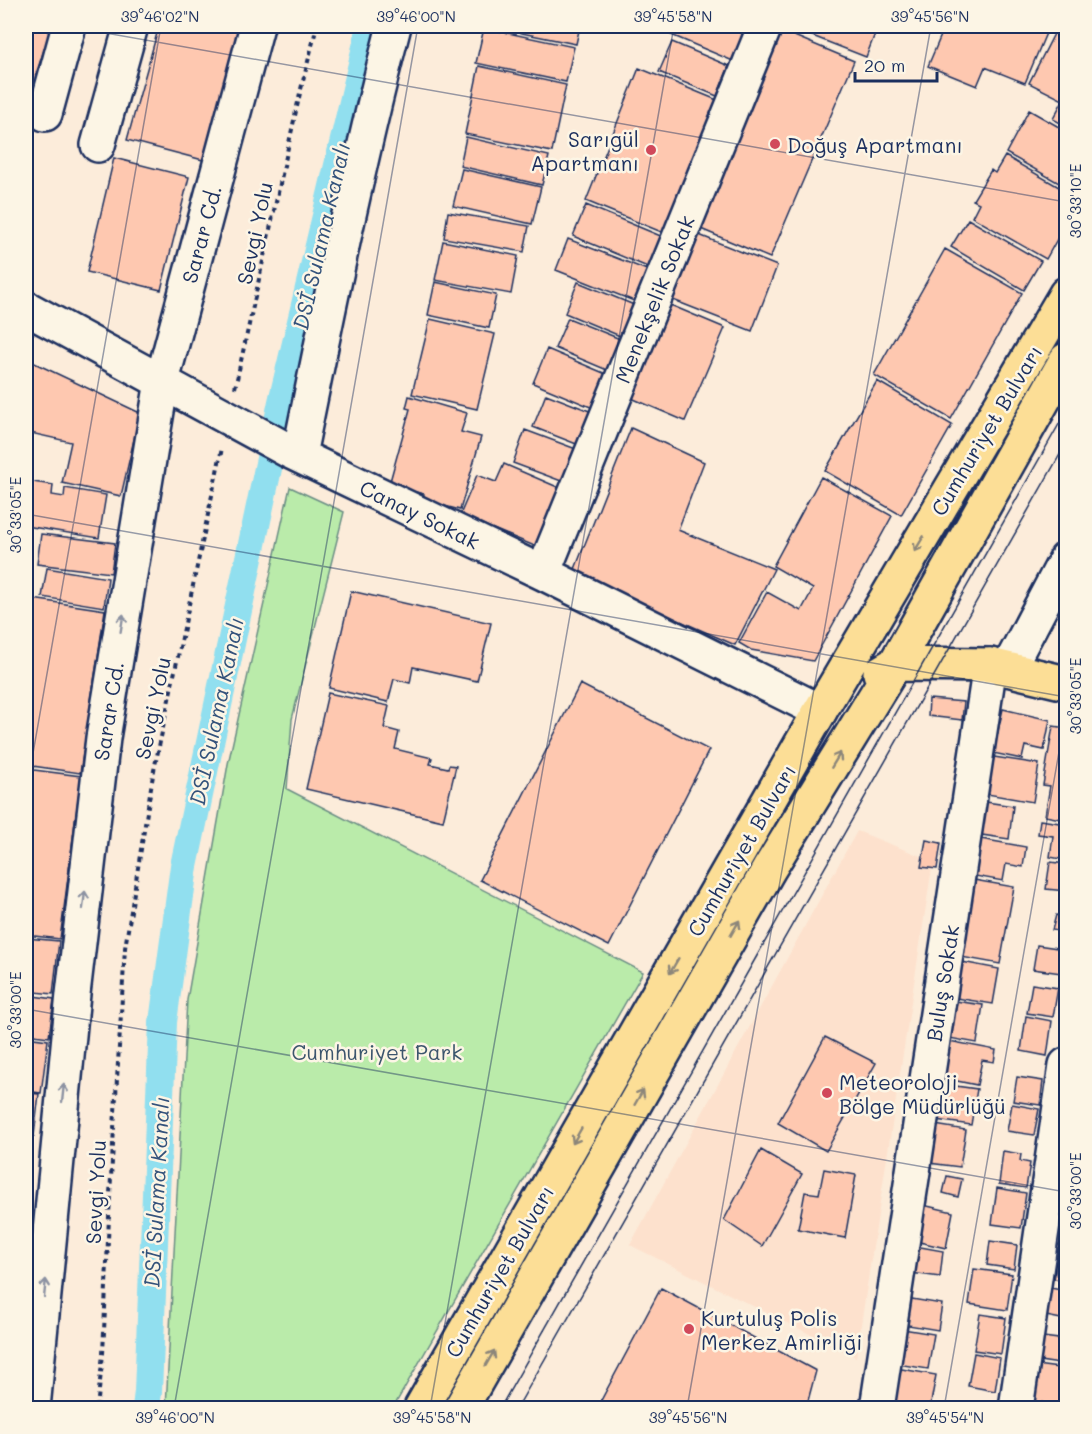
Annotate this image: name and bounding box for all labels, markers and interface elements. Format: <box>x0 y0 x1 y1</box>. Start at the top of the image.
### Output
text: 39°46'02"N <box>121 6 199 26</box>
text: 39°46'00"N <box>376 6 456 26</box>
text: 39°45'58"N <box>634 6 712 26</box>
text: 39°45'56"N <box>891 6 969 26</box>
scale bar <box>855 45 938 83</box>
text: 20 m <box>864 53 905 77</box>
place label: Sarıgül Apartmanı <box>531 125 639 176</box>
place label: Doğuş Apartmanı <box>787 131 963 158</box>
marker: Doğuş Apartmanı <box>768 137 782 151</box>
water label: DSİ Sulama Kanalı <box>285 139 357 333</box>
marker: Sarıgül Apartmanı <box>644 143 658 157</box>
text: 30°33'10"E <box>1065 163 1085 238</box>
street label: Sevgi Yolu <box>230 179 278 287</box>
street label: Sarar Cd. <box>175 182 227 286</box>
street label: Menekşelik Sokak <box>608 211 700 387</box>
street label: Cumhuriyet Bulvarı <box>924 340 1048 520</box>
street label: Canay Sokak <box>356 473 484 555</box>
text: 30°33'05"E <box>5 476 25 553</box>
one-way arrow <box>913 535 925 552</box>
one-way arrow <box>117 614 128 634</box>
water label: DSİ Sulama Kanalı <box>182 614 250 808</box>
street label: Sevgi Yolu <box>128 654 176 762</box>
text: 30°33'05"E <box>1065 657 1085 734</box>
street label: Sarar Cd. <box>87 659 129 763</box>
one-way arrow <box>829 752 842 769</box>
street label: Cumhuriyet Bulvarı <box>681 759 801 941</box>
one-way arrow <box>79 890 90 910</box>
one-way arrow <box>730 920 742 937</box>
street label: Buluş Sokak <box>919 923 965 1043</box>
one-way arrow <box>667 958 679 975</box>
text: 30°33'00"E <box>5 971 25 1049</box>
park label: Cumhuriyet Park <box>291 1038 463 1065</box>
place label: Meteoroloji Bölge Müdürlüğü <box>839 1068 1006 1119</box>
one-way arrow <box>58 1084 69 1104</box>
marker: Meteoroloji Bölge Müdürlüğü <box>820 1086 834 1100</box>
one-way arrow <box>633 1089 645 1106</box>
water label: DSİ Sulama Kanalı <box>137 1096 175 1288</box>
one-way arrow <box>571 1127 583 1144</box>
street label: Sevgi Yolu <box>79 1139 111 1245</box>
text: 30°33'00"E <box>1065 1152 1085 1230</box>
street label: Cumhuriyet Bulvarı <box>439 1180 559 1362</box>
one-way arrow <box>40 1278 51 1298</box>
place label: Kurtuluş Polis Merkez Amirliği <box>701 1304 862 1355</box>
marker: Kurtuluş Polis Merkez Amirliği <box>682 1322 696 1336</box>
one-way arrow <box>484 1350 496 1367</box>
text: 39°46'00"N <box>135 1407 215 1427</box>
text: 39°45'58"N <box>393 1407 471 1427</box>
text: 39°45'56"N <box>649 1407 727 1427</box>
text: 39°45'54"N <box>906 1407 984 1427</box>

